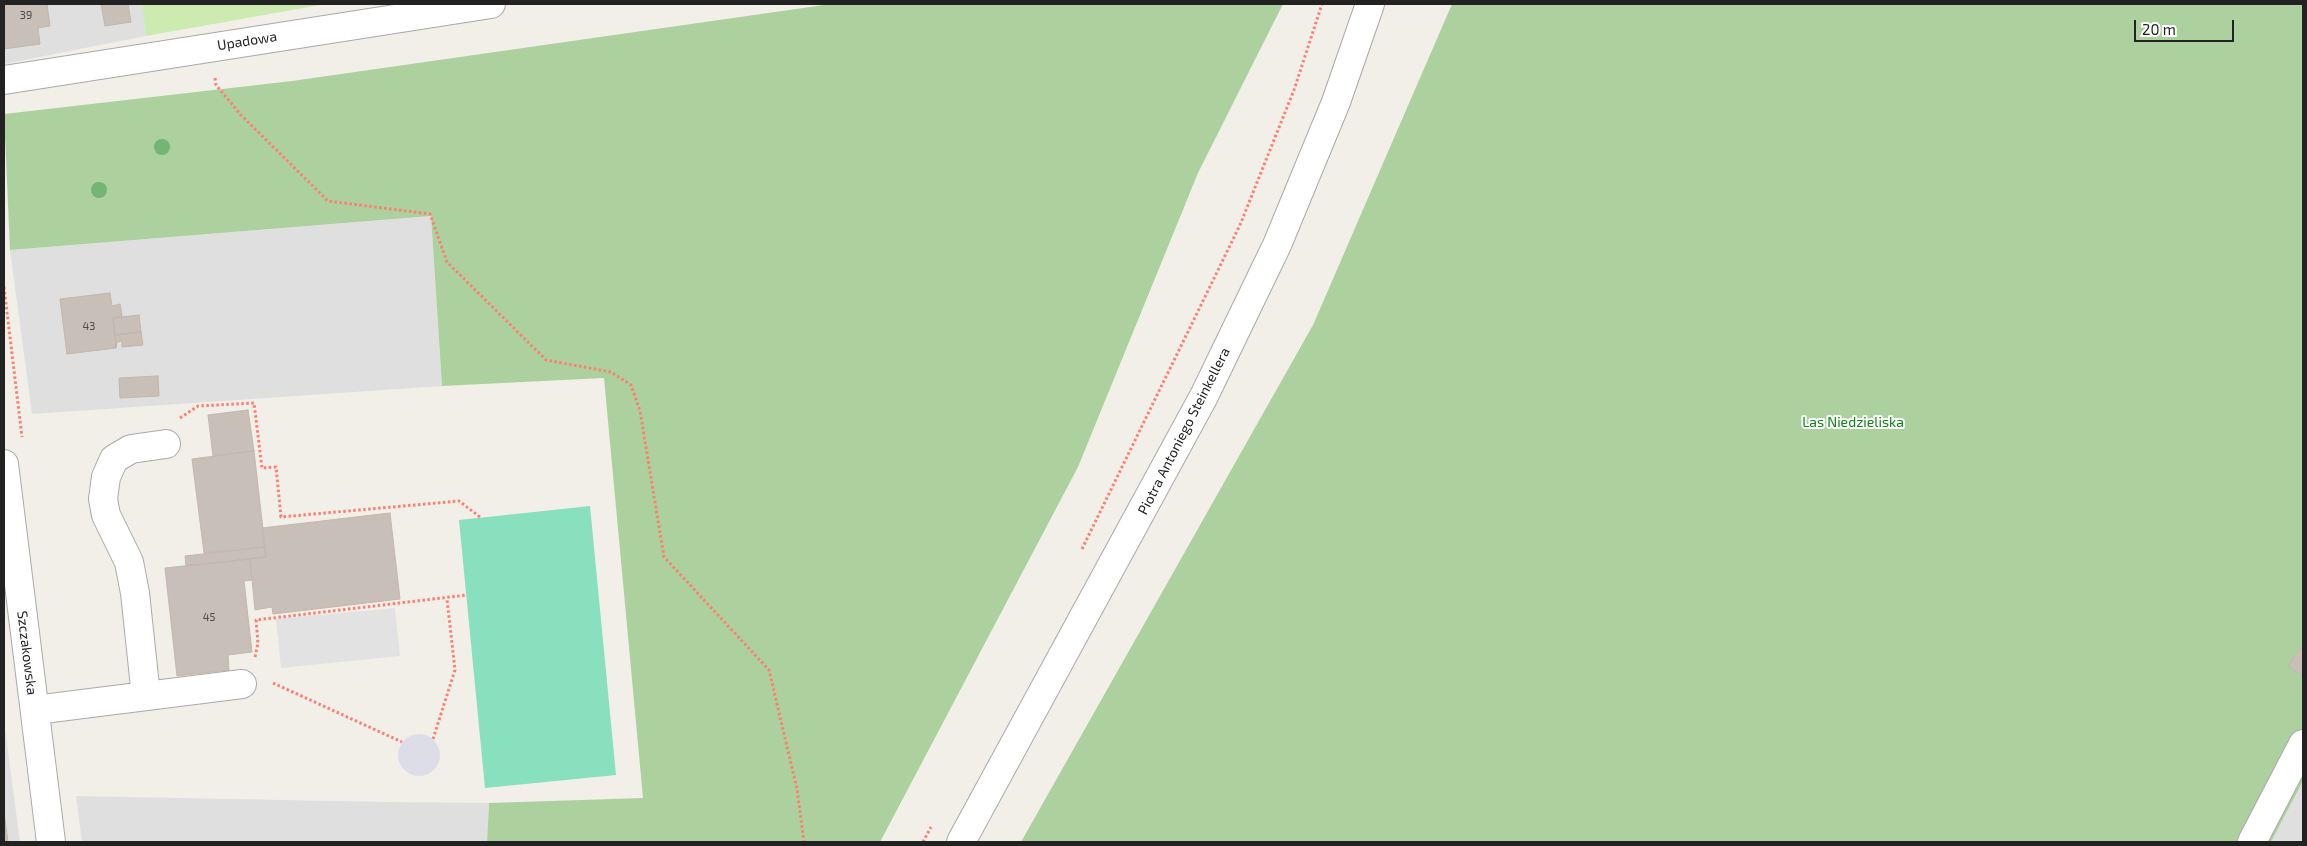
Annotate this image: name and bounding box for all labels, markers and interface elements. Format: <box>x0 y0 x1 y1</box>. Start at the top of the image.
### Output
house number: 39 <box>20 8 32 22</box>
scale bar <box>2137 10 2237 42</box>
text: 20 m <box>2142 20 2176 38</box>
street label: Upadowa <box>216 28 278 54</box>
house number: 43 <box>83 319 95 333</box>
street label: Piotra Antoniego Steinkellera <box>1134 345 1234 517</box>
park label: Las Niedzieliska <box>1802 414 1904 430</box>
street label: Szczakowska <box>13 610 41 696</box>
house number: 45 <box>203 610 215 624</box>

